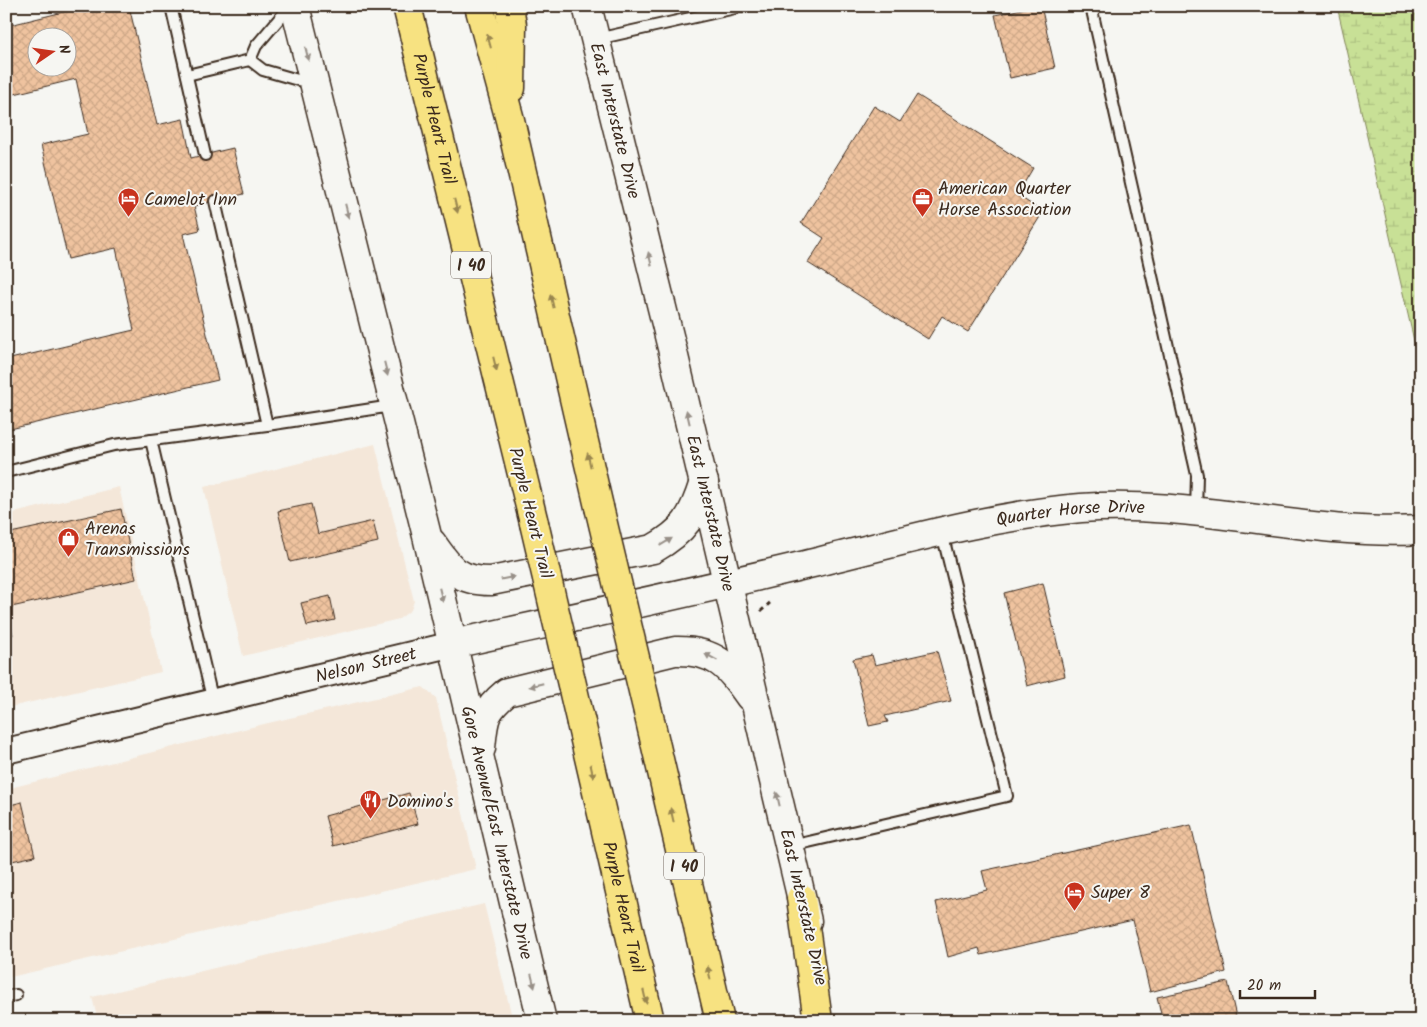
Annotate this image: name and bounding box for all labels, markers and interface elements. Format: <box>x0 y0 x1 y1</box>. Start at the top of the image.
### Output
north arrow <box>28 28 78 78</box>
one-way arrow <box>485 34 493 49</box>
street label: East Interstate Drive <box>581 40 647 202</box>
text: N <box>52 43 75 56</box>
one-way arrow <box>303 46 311 61</box>
street label: Purple Heart Trail <box>403 50 463 188</box>
place label: American Quarter Horse Association <box>938 175 1072 225</box>
place label: Camelot Inn <box>144 186 237 215</box>
office icon: American Quarter Horse Association <box>910 186 934 217</box>
hotel icon: Camelot Inn <box>116 187 140 218</box>
one-way arrow <box>452 199 460 214</box>
one-way arrow <box>343 204 351 219</box>
road number: I 40 <box>451 252 491 278</box>
one-way arrow <box>646 252 654 267</box>
one-way arrow <box>548 294 556 309</box>
one-way arrow <box>491 357 499 372</box>
one-way arrow <box>382 361 390 376</box>
one-way arrow <box>684 409 692 425</box>
street label: East Interstate Drive <box>677 432 742 595</box>
street label: Purple Heart Trail <box>499 445 560 583</box>
one-way arrow <box>585 452 593 467</box>
street label: Quarter Horse Drive <box>994 494 1145 536</box>
place label: Arenas Transmissions <box>85 515 190 565</box>
shop icon: Arenas Transmissions <box>57 526 81 557</box>
one-way arrow <box>659 537 672 546</box>
one-way arrow <box>500 574 516 582</box>
one-way arrow <box>437 587 445 602</box>
street label: Nelson Street <box>313 640 421 692</box>
one-way arrow <box>703 653 718 661</box>
one-way arrow <box>529 681 544 689</box>
street label: Gore Avenue/East Interstate Drive <box>452 703 540 963</box>
one-way arrow <box>588 763 596 778</box>
place label: Domino's <box>387 788 454 817</box>
restaurant icon: Domino's <box>359 789 383 820</box>
one-way arrow <box>774 792 782 807</box>
one-way arrow <box>668 808 676 823</box>
street label: East Interstate Drive <box>770 826 835 989</box>
street label: Purple Heart Trail <box>593 839 652 977</box>
road number: I 40 <box>664 852 704 879</box>
place label: Super 8 <box>1091 879 1150 908</box>
hotel icon: Super 8 <box>1063 880 1087 911</box>
one-way arrow <box>705 966 713 981</box>
scale bar <box>1240 967 1314 999</box>
one-way arrow <box>529 974 537 989</box>
text: 20 m <box>1247 974 1281 998</box>
one-way arrow <box>641 990 649 1005</box>

